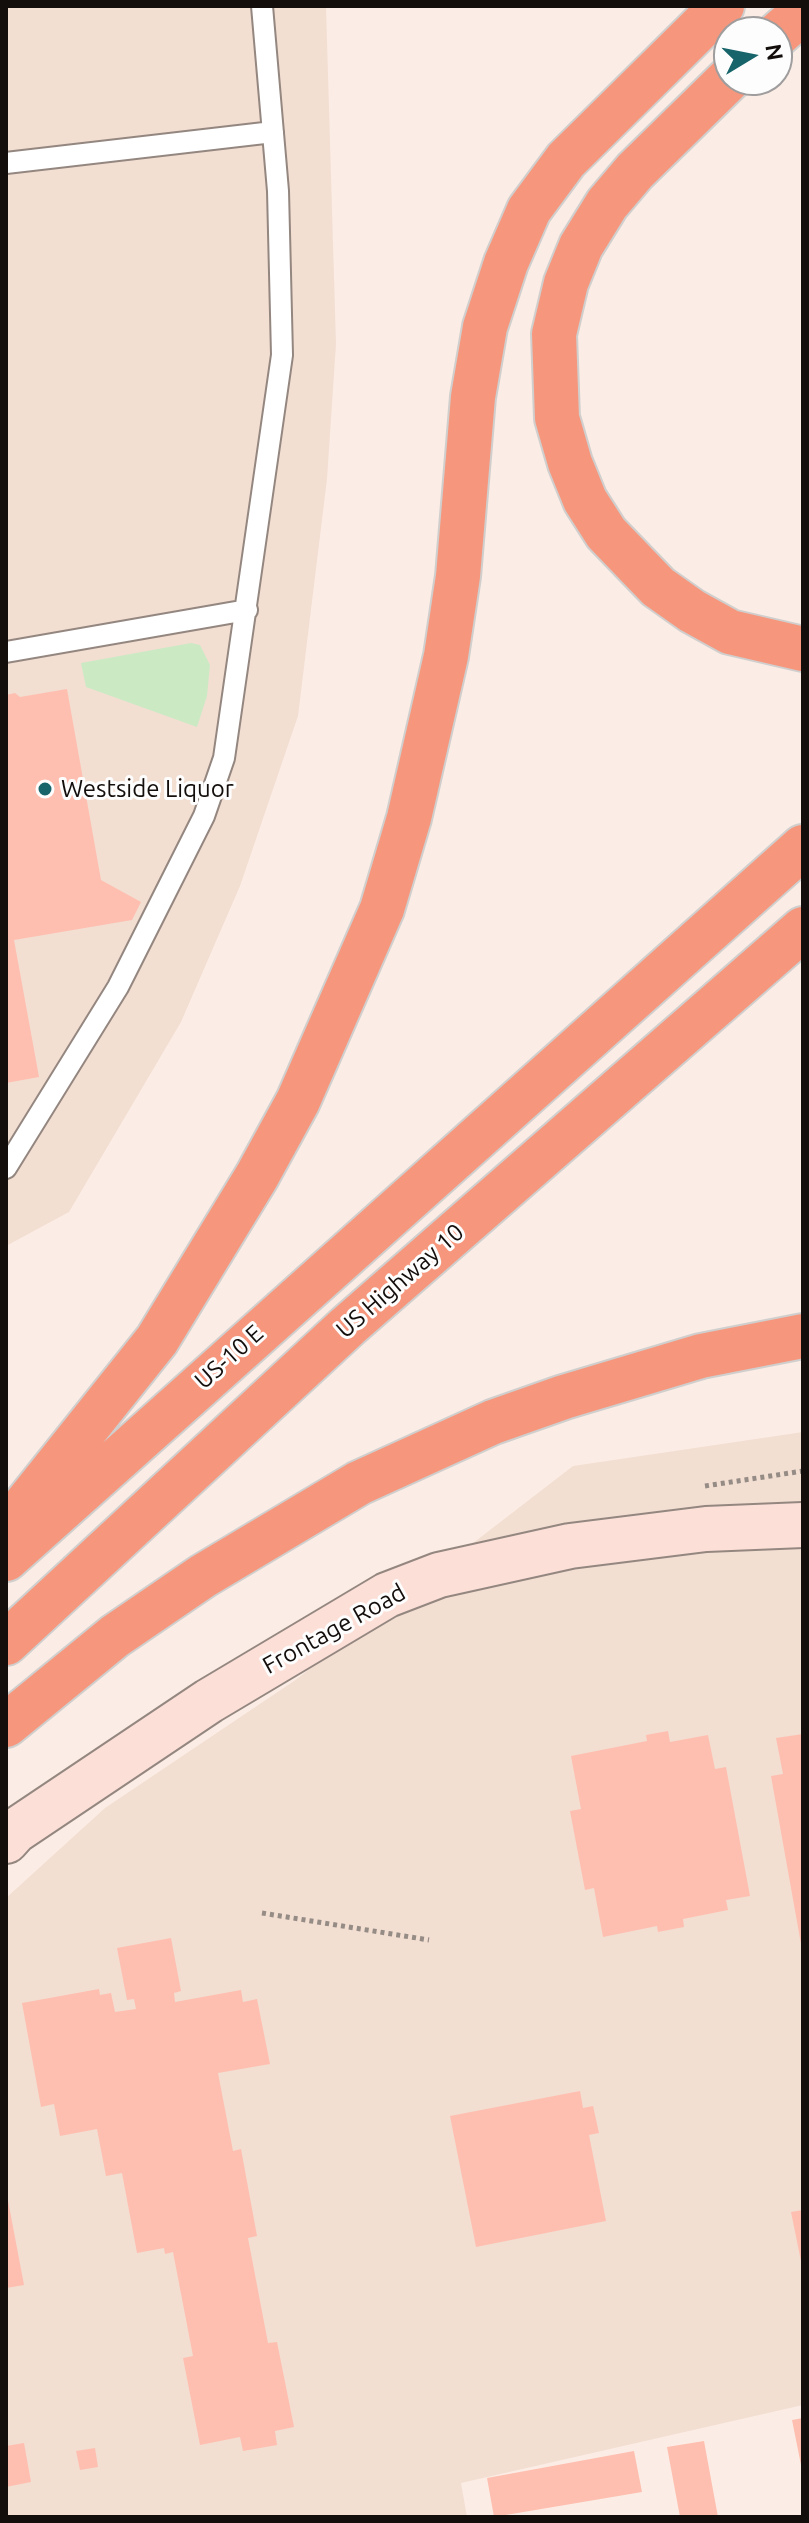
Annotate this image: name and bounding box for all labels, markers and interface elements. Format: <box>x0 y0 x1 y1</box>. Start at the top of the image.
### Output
north arrow <box>713 16 793 96</box>
text: N <box>761 42 789 62</box>
place label: Westside Liquor <box>61 775 234 803</box>
marker: Westside Liquor <box>36 780 54 798</box>
street label: US Highway 10 <box>330 1218 470 1344</box>
street label: US-10 E <box>189 1319 269 1395</box>
street label: Frontage Road <box>258 1578 410 1680</box>

